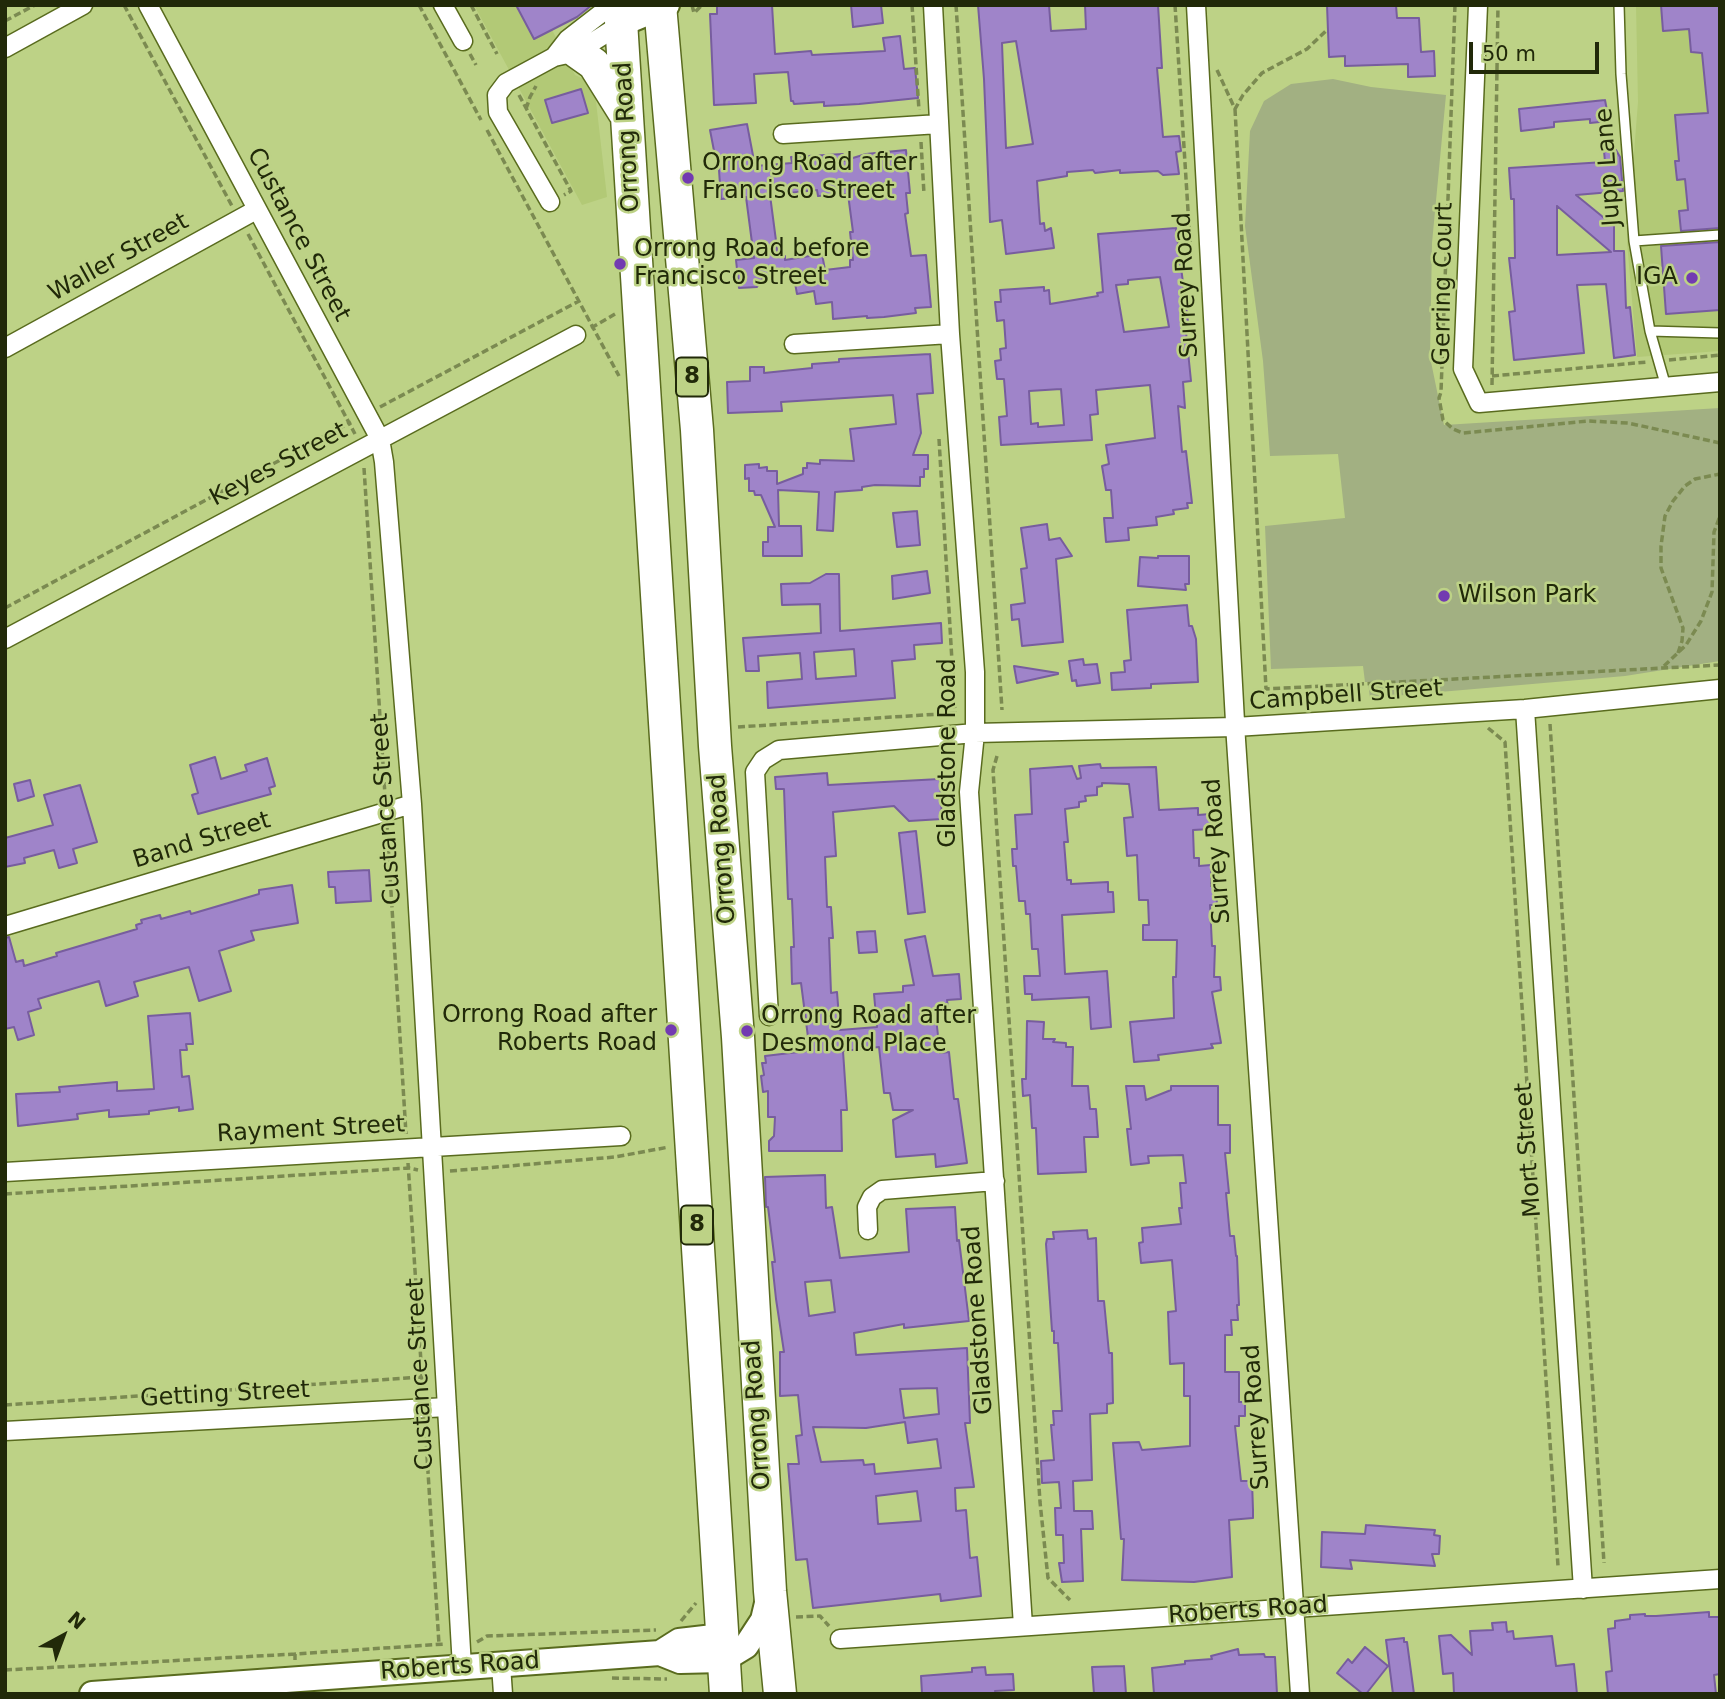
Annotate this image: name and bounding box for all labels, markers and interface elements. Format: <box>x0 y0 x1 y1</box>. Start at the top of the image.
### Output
scale bar <box>1473 28 1602 72</box>
text: 50 m <box>1482 42 1536 66</box>
street label: Orrong Road <box>610 61 646 213</box>
street label: Jupp Lane <box>1591 107 1627 227</box>
street label: Custance Street <box>240 143 356 327</box>
place label: Orrong Road after Francisco Street <box>702 150 917 206</box>
marker: Orrong Road after Francisco Street <box>680 170 696 186</box>
street label: Gerring Court <box>1428 202 1460 366</box>
street label: Waller Street <box>44 208 194 308</box>
street label: Surrey Road <box>1169 211 1205 359</box>
place label: Orrong Road before Francisco Street <box>634 236 870 292</box>
marker: Orrong Road before Francisco Street <box>612 256 628 272</box>
place label: IGA <box>1636 264 1678 292</box>
marker: IGA <box>1684 270 1700 286</box>
road number: 8 <box>676 358 708 396</box>
street label: Keyes Street <box>205 417 353 513</box>
place label: Wilson Park <box>1458 582 1596 610</box>
marker: Wilson Park <box>1436 588 1452 604</box>
street label: Gladstone Road <box>935 658 963 848</box>
street label: Campbell Street <box>1248 675 1444 717</box>
street label: Custance Street <box>366 712 408 906</box>
street label: Orrong Road <box>703 773 743 925</box>
street label: Surrey Road <box>1199 777 1237 925</box>
street label: Band Street <box>130 806 274 876</box>
place label: Orrong Road after Roberts Road <box>442 1002 657 1058</box>
place label: Orrong Road after Desmond Place <box>761 1003 976 1059</box>
marker: Orrong Road after Roberts Road <box>663 1022 679 1038</box>
marker: Orrong Road after Desmond Place <box>739 1023 755 1039</box>
street label: Mort Street <box>1510 1082 1548 1218</box>
street label: Rayment Street <box>216 1111 406 1149</box>
road number: 8 <box>681 1206 713 1244</box>
street label: Gladstone Road <box>958 1224 1000 1416</box>
street label: Custance Street <box>402 1277 440 1471</box>
street label: Orrong Road <box>738 1339 778 1491</box>
street label: Surrey Road <box>1238 1343 1276 1491</box>
street label: Getting Street <box>139 1376 311 1414</box>
street label: Roberts Road <box>1167 1591 1329 1631</box>
north arrow <box>28 1601 98 1671</box>
text: N <box>64 1607 90 1634</box>
street label: Roberts Road <box>379 1647 541 1687</box>

